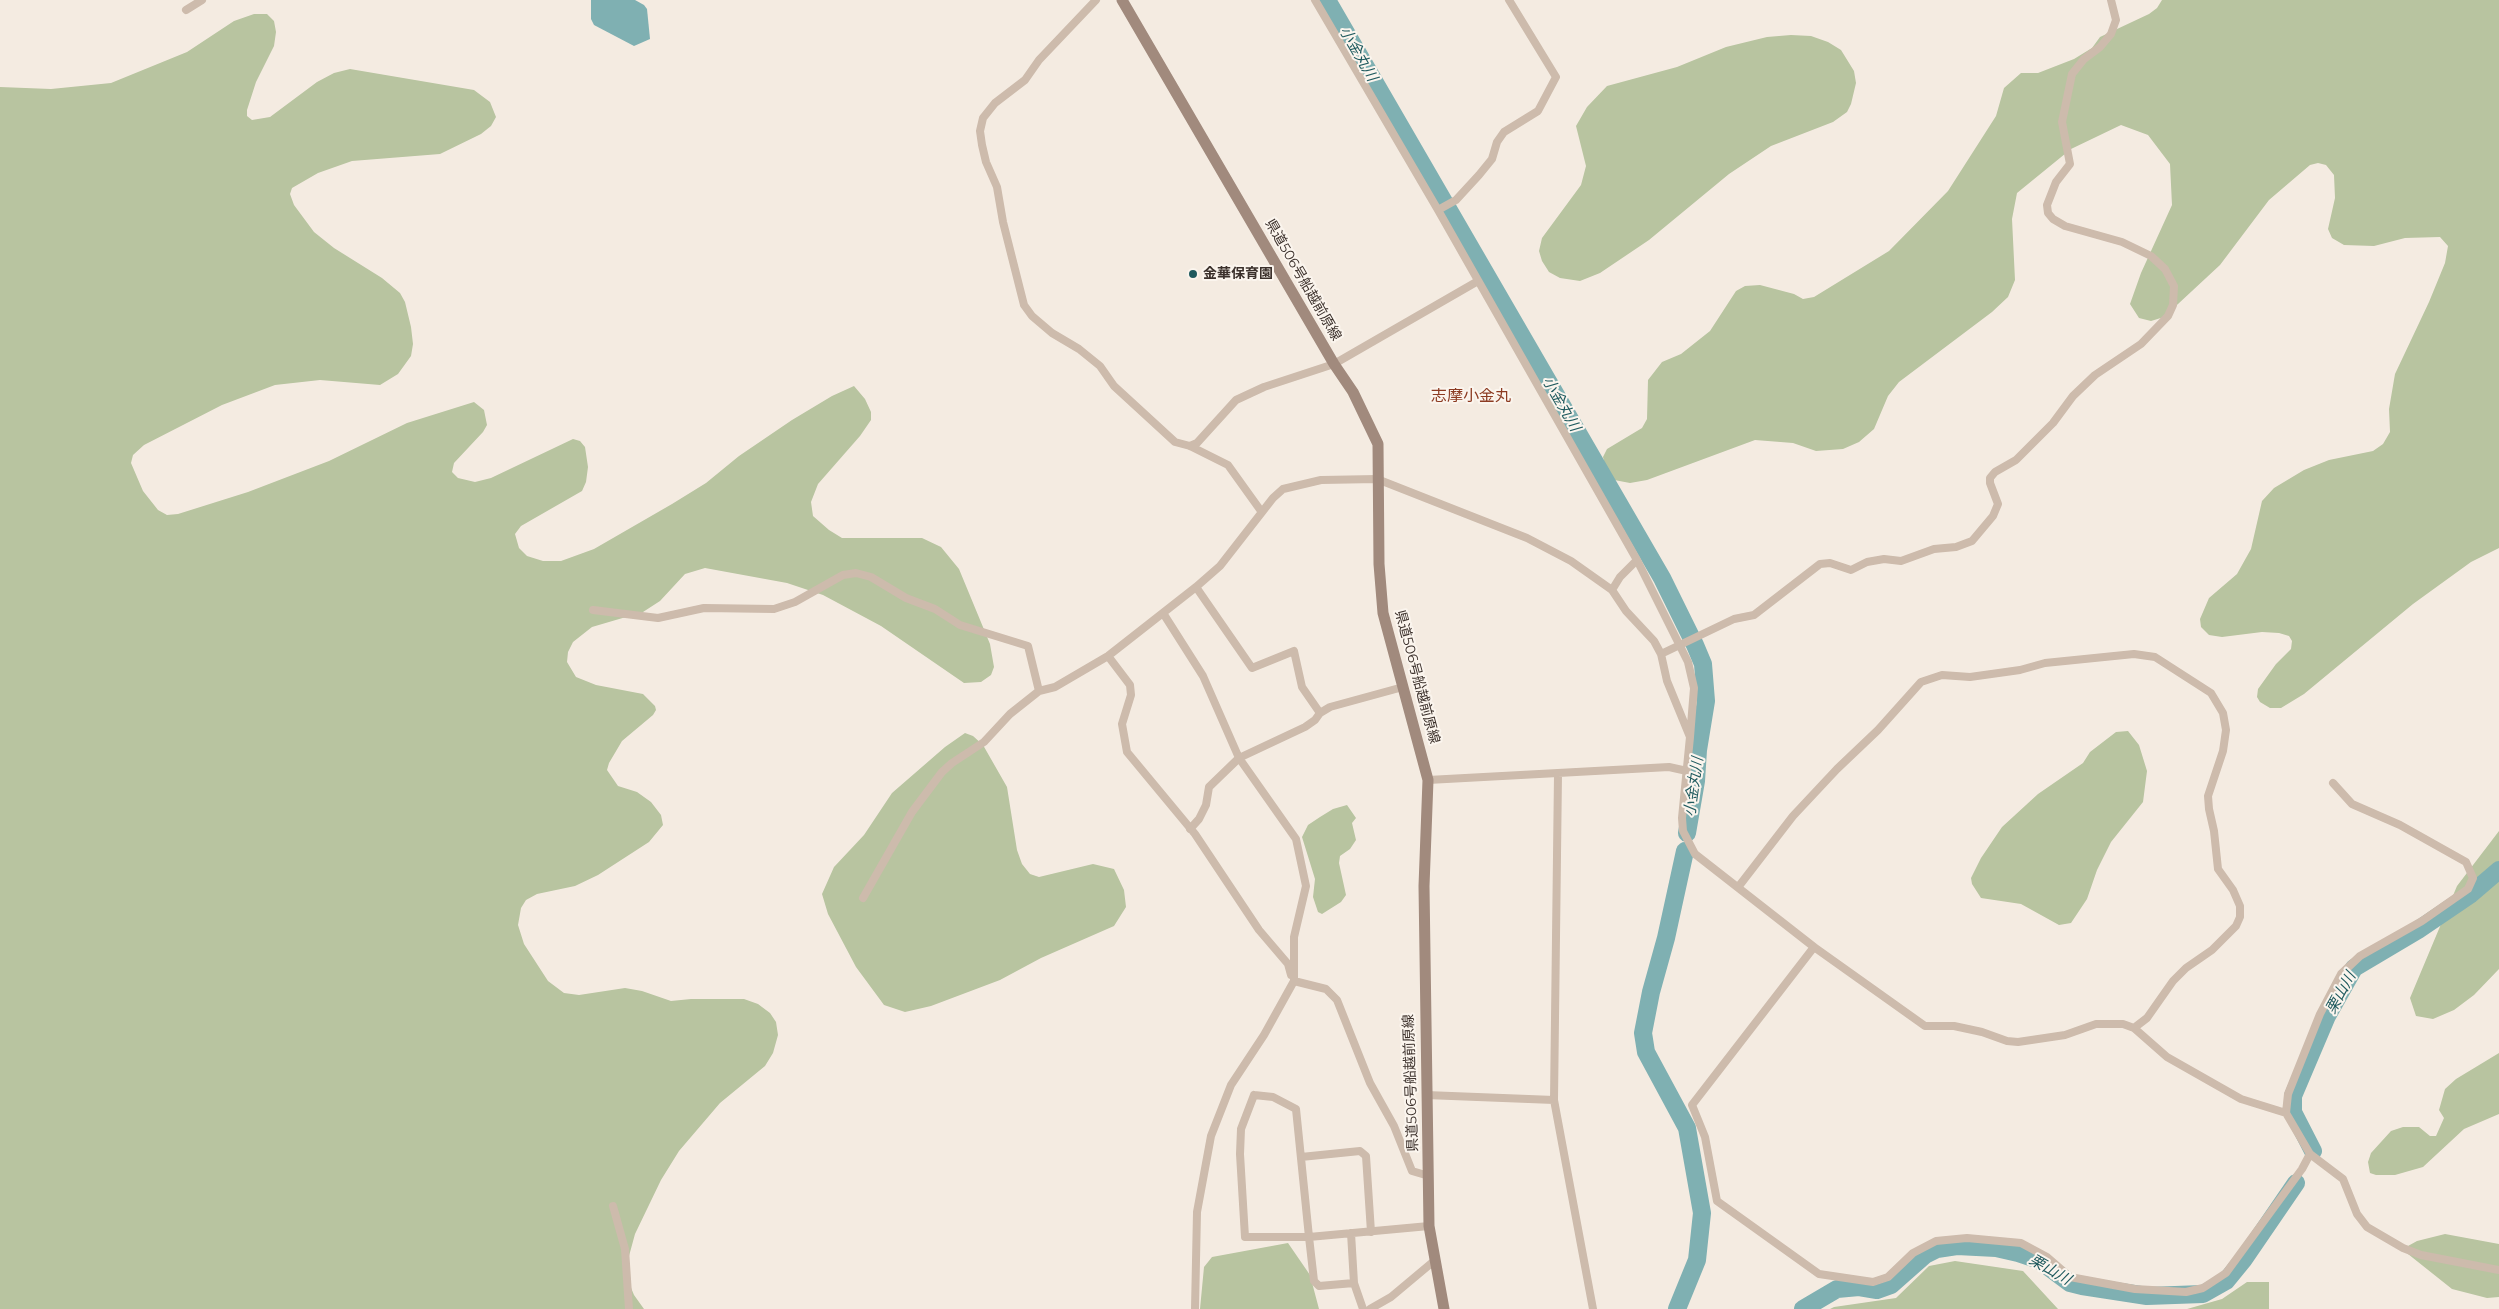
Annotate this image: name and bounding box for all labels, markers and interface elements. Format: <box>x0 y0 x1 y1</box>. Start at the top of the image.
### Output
water label: 小金丸川 <box>1335 24 1381 84</box>
street label: 県道506号船越前原線 <box>1261 216 1345 344</box>
place label: 金華保育園 <box>1203 266 1273 282</box>
marker: 金華保育園 <box>1187 268 1199 280</box>
water label: 小金丸川 <box>1538 374 1584 434</box>
district label: 志摩小金丸 <box>1431 386 1511 406</box>
street label: 県道506号船越前原線 <box>1391 608 1443 746</box>
water label: 小金丸川 <box>1681 756 1707 818</box>
water label: 栗山川 <box>2322 969 2360 1017</box>
street label: 県道506号船越前原線 <box>1400 1014 1422 1152</box>
water label: 栗山川 <box>2026 1251 2074 1289</box>

